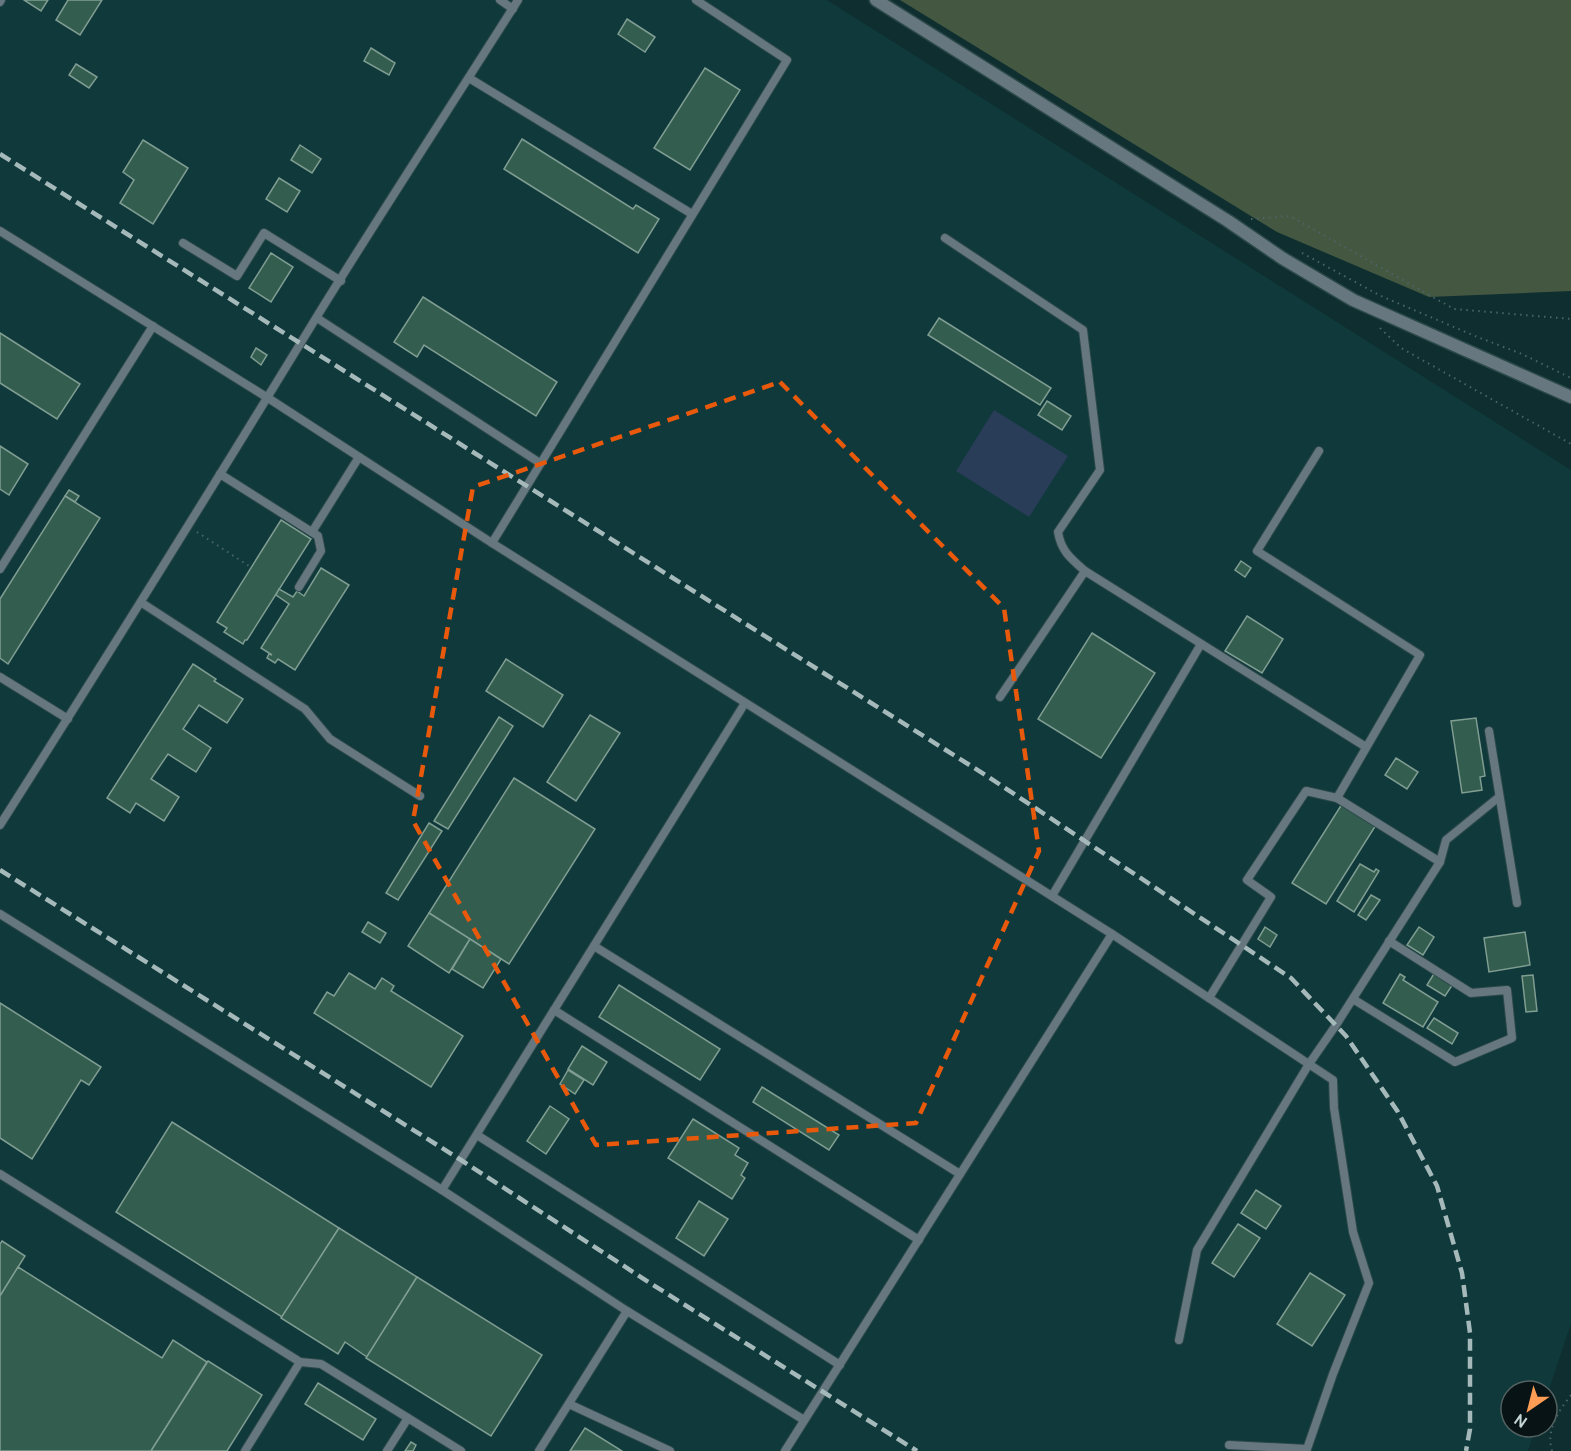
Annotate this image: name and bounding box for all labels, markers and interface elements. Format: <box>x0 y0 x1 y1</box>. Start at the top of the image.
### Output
north arrow <box>1499 1379 1559 1439</box>
text: N <box>1511 1410 1531 1432</box>

